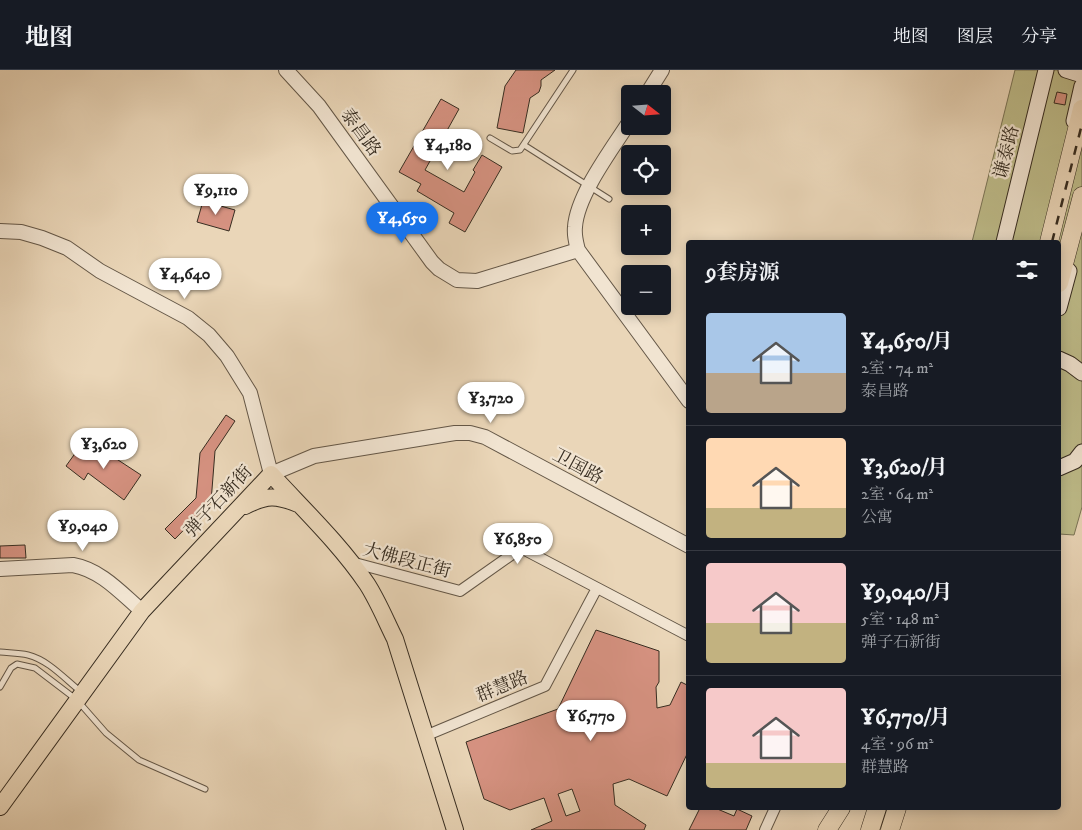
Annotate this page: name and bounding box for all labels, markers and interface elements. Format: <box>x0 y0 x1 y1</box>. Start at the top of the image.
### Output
text: 地图 <box>25 23 73 53</box>
text: 地图 <box>893 26 929 48</box>
text: 图层 <box>957 26 993 48</box>
text: 分享 <box>1021 26 1057 48</box>
north arrow <box>621 85 671 135</box>
map controls <box>621 85 671 315</box>
street label: 泰昌路 <box>335 104 385 161</box>
street label: 谦泰路 <box>990 123 1024 181</box>
pin: ¥4,180 <box>407 128 489 171</box>
text: ¥4,180 <box>424 135 472 155</box>
button: locate <box>621 145 671 195</box>
pin: ¥9,110 <box>175 174 257 216</box>
text: ¥9,110 <box>194 180 238 200</box>
pin: ¥4,650 <box>361 202 443 244</box>
button: + <box>621 205 671 255</box>
text: ¥4,650 <box>377 208 427 228</box>
icon: filters <box>1013 256 1041 284</box>
pin: ¥4,640 <box>144 258 226 300</box>
text: 9套房源 <box>706 260 779 286</box>
text: ¥4,640 <box>160 264 210 284</box>
button: − <box>621 265 671 315</box>
text: ¥4,650/月 <box>861 329 953 355</box>
icon: home <box>746 333 806 393</box>
text: 2室 · 74 m² <box>861 358 933 378</box>
text: 泰昌路 <box>861 381 909 401</box>
pin: ¥3,720 <box>450 382 532 424</box>
text: ¥3,720 <box>469 388 513 408</box>
pin: ¥3,620 <box>63 428 145 470</box>
text: ¥3,620 <box>81 434 127 454</box>
street label: 卫国路 <box>549 444 607 489</box>
text: ¥3,620/月 <box>861 455 948 481</box>
icon: home <box>746 458 806 518</box>
street label: 弹子石新街 <box>180 461 257 542</box>
text: 2室 · 64 m² <box>861 484 933 504</box>
text: 公寓 <box>861 507 893 527</box>
pin: ¥9,040 <box>42 510 124 552</box>
text: ¥9,040 <box>58 516 108 536</box>
pin: ¥6,850 <box>477 522 559 565</box>
text: ¥6,850 <box>494 529 542 549</box>
street label: 大佛段正街 <box>360 539 453 583</box>
text: ¥9,040/月 <box>861 580 953 606</box>
icon: home <box>746 583 806 643</box>
text: 5室 · 148 m² <box>861 609 939 629</box>
text: 弹子石新街 <box>861 632 941 652</box>
street label: 群慧路 <box>473 667 532 707</box>
pin: ¥6,770 <box>550 700 632 742</box>
text: ¥6,770/月 <box>861 705 951 731</box>
text: ¥6,770 <box>567 706 615 726</box>
icon: home <box>746 708 806 768</box>
text: 4室 · 96 m² <box>861 734 933 754</box>
text: 群慧路 <box>861 757 909 777</box>

